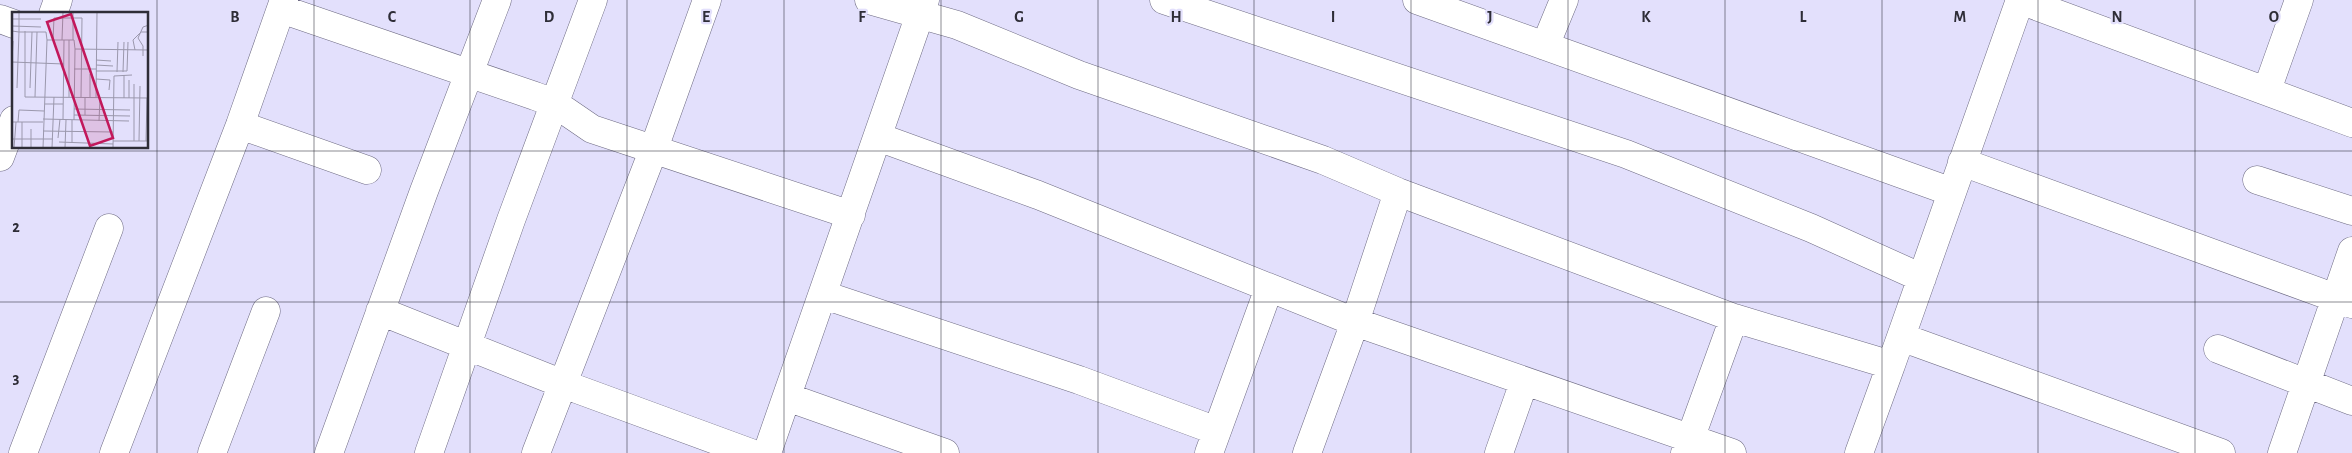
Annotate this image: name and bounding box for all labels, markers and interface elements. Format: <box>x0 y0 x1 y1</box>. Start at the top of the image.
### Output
text: B <box>230 9 240 25</box>
text: C <box>388 9 397 25</box>
text: D <box>544 9 555 25</box>
text: E <box>702 9 710 25</box>
text: F <box>858 9 866 25</box>
text: G <box>1014 9 1024 25</box>
text: H <box>1170 9 1182 25</box>
text: I <box>1331 9 1335 25</box>
text: J <box>1487 9 1493 25</box>
text: K <box>1641 9 1651 25</box>
text: L <box>1800 9 1807 25</box>
text: M <box>1954 9 1966 25</box>
text: N <box>2111 9 2123 25</box>
text: O <box>2269 9 2279 25</box>
inset map <box>12 12 149 149</box>
text: 2 <box>12 219 20 235</box>
text: 3 <box>13 370 20 386</box>

